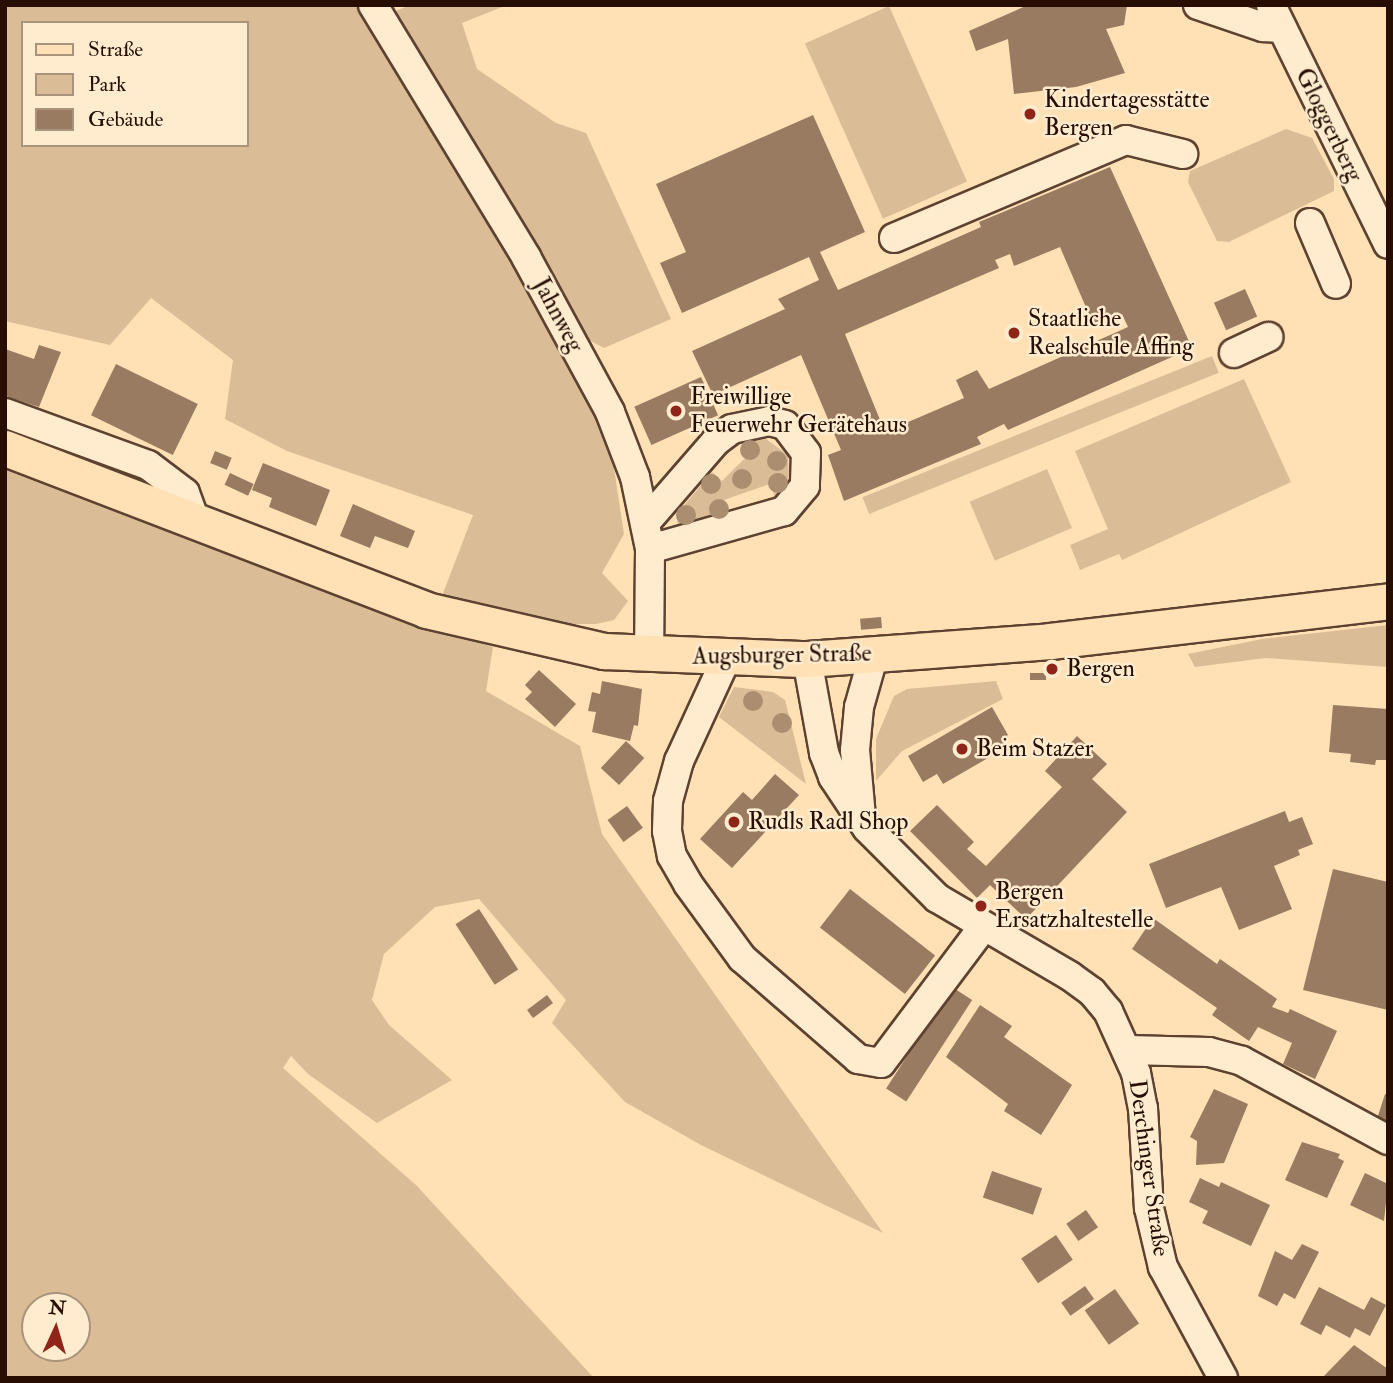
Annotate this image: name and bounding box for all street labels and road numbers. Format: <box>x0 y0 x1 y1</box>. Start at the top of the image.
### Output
street label: Gloggerberg <box>1289 63 1369 187</box>
street label: Jahnweg <box>526 273 590 357</box>
street label: Augsburger Straße <box>692 639 872 671</box>
street label: Derchinger Straße <box>1122 1078 1176 1258</box>

